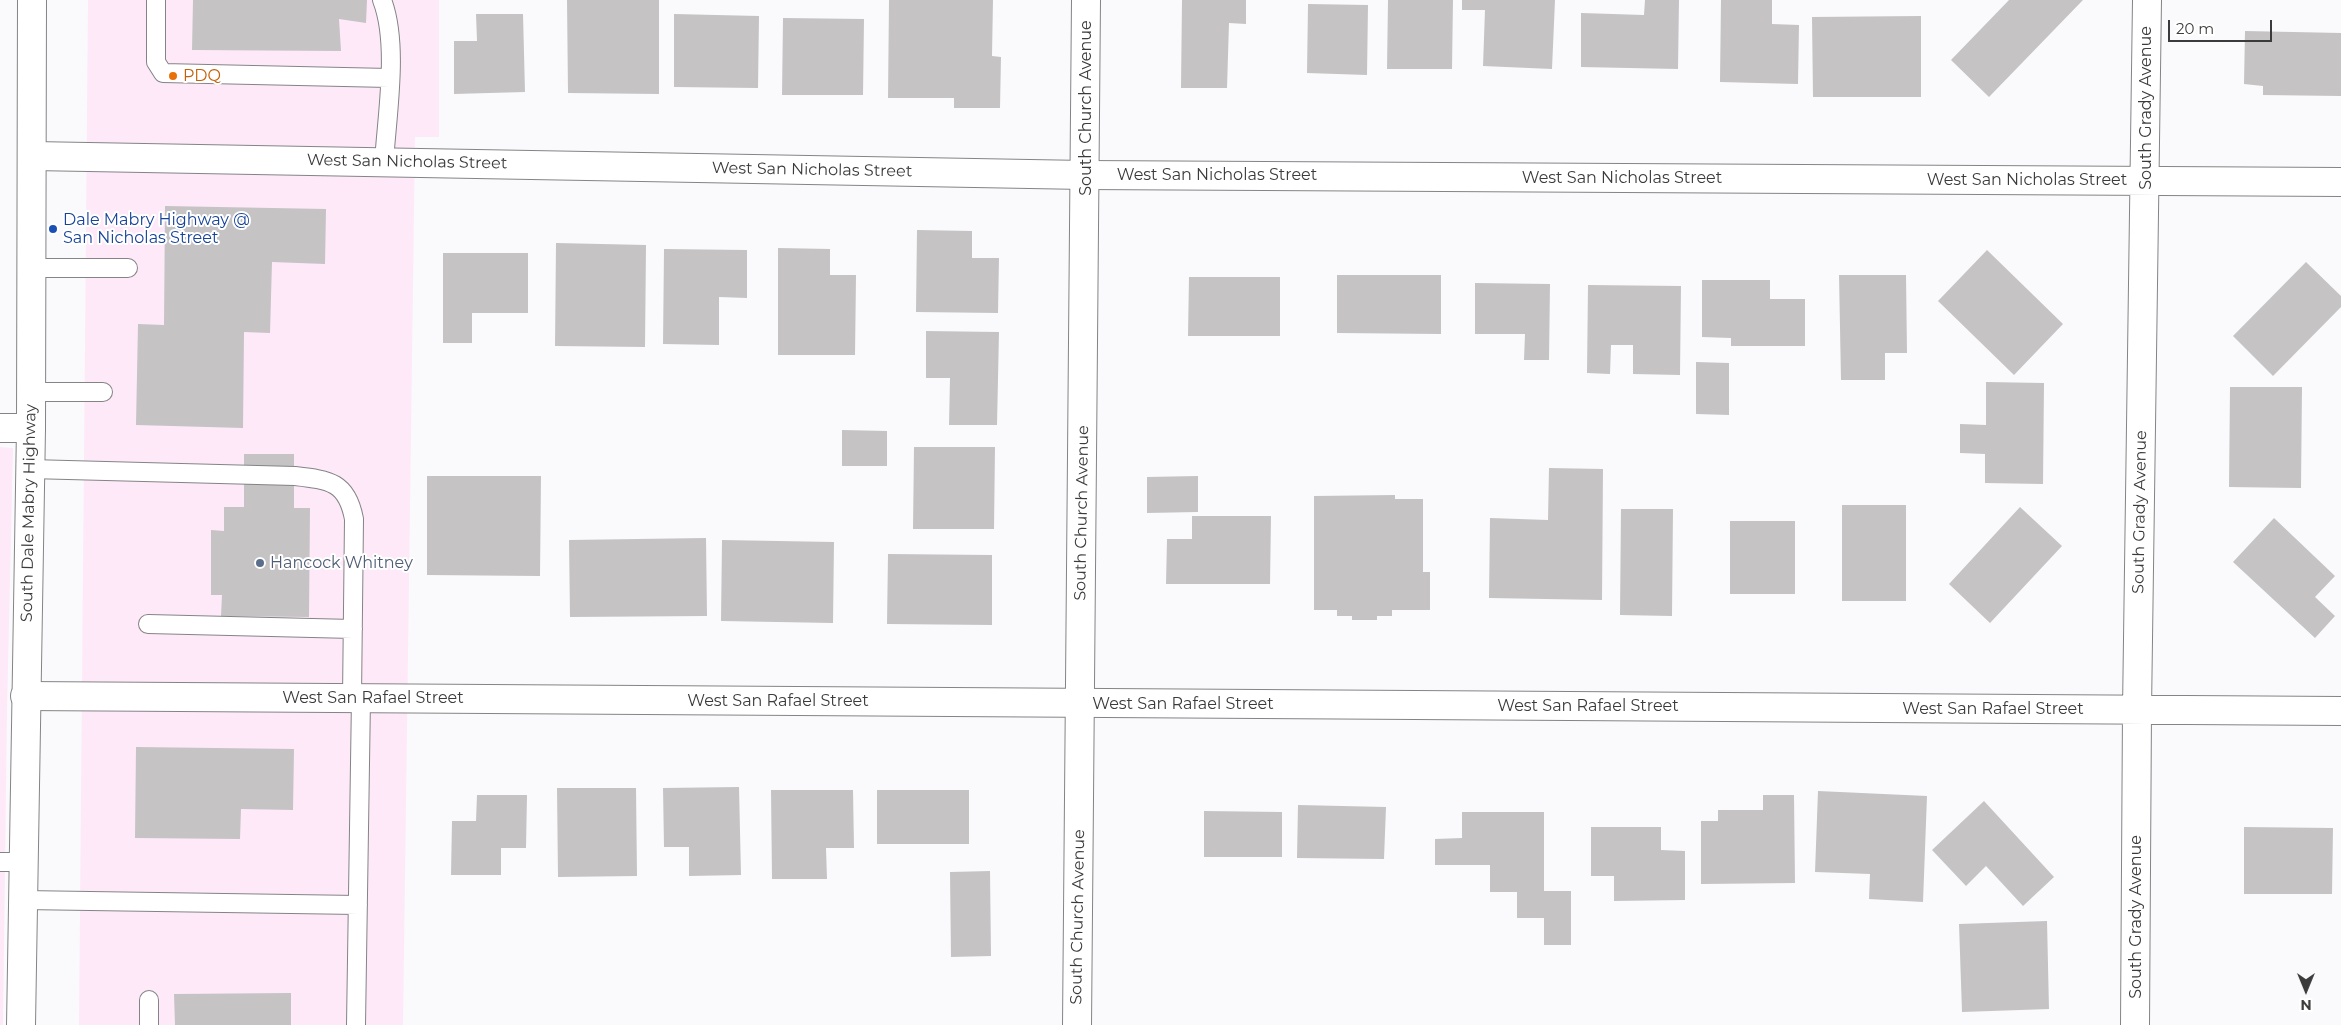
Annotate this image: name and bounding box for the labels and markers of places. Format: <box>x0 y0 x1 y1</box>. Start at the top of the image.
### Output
place label: PDQ <box>183 66 221 86</box>
marker: PDQ <box>167 70 179 82</box>
place label: Dale Mabry Highway @ San Nicholas Street <box>63 210 250 248</box>
marker: Dale Mabry Highway @ San Nicholas Street <box>47 223 59 235</box>
place label: Hancock Whitney <box>270 553 413 573</box>
marker: Hancock Whitney <box>254 557 266 569</box>

